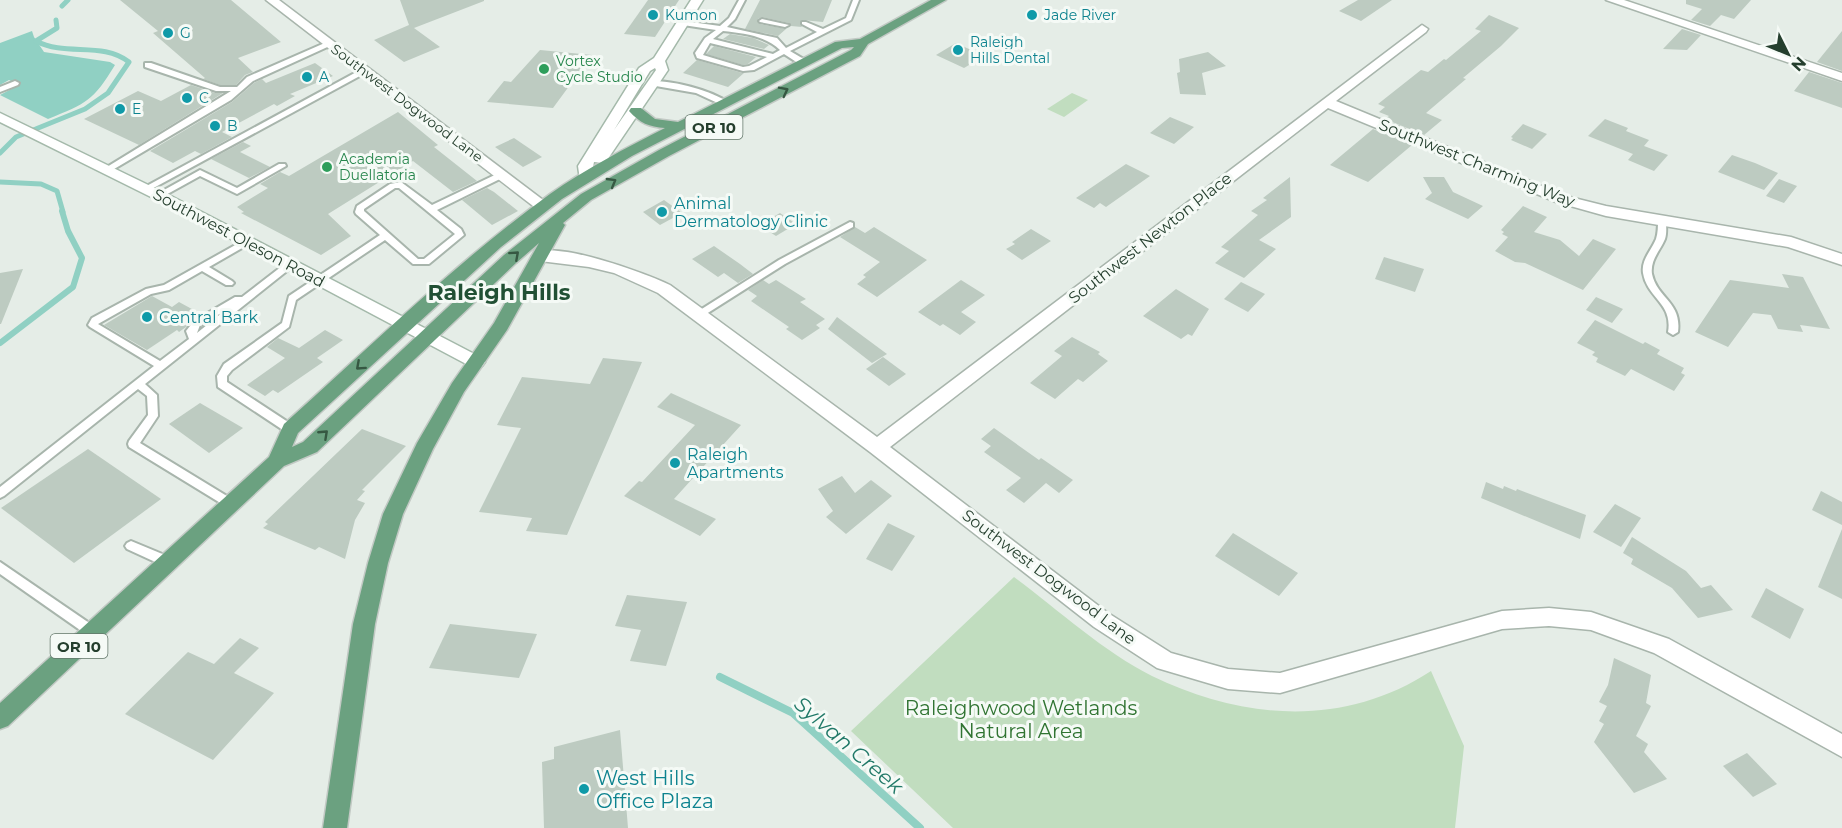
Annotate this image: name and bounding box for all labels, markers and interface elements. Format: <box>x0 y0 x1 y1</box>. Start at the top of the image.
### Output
place label: Kumon <box>665 6 717 24</box>
place label: Jade River <box>1043 6 1117 24</box>
marker: Kumon <box>646 8 660 22</box>
marker: Jade River <box>1025 8 1039 22</box>
place label: G <box>180 24 191 42</box>
north arrow <box>1758 24 1818 84</box>
marker: G <box>161 26 175 40</box>
place label: Raleigh Hills Dental <box>970 33 1050 67</box>
street label: Southwest Dogwood Lane <box>327 40 487 166</box>
marker: Raleigh Hills Dental <box>951 43 965 57</box>
place label: Vortex Cycle Studio <box>556 52 643 86</box>
text: N <box>1787 53 1810 75</box>
marker: Vortex Cycle Studio <box>537 62 551 76</box>
place label: A <box>319 68 330 86</box>
marker: A <box>300 70 314 84</box>
one-way arrow <box>778 86 789 98</box>
place label: C <box>199 89 209 107</box>
marker: C <box>180 91 194 105</box>
place label: E <box>132 100 141 118</box>
marker: E <box>113 102 127 116</box>
road number: OR 10 <box>686 115 742 139</box>
street label: Southwest Charming Way <box>1376 115 1578 211</box>
place label: B <box>227 117 238 135</box>
marker: B <box>208 119 222 133</box>
place label: Academia Duellatoria <box>339 150 416 184</box>
marker: Academia Duellatoria <box>320 160 334 174</box>
street label: Southwest Newton Place <box>1065 169 1235 307</box>
one-way arrow <box>606 177 616 189</box>
street label: Southwest Oleson Road <box>150 185 328 291</box>
place label: Animal Dermatology Clinic <box>674 194 828 231</box>
marker: Animal Dermatology Clinic <box>655 205 669 219</box>
one-way arrow <box>509 251 519 262</box>
district label: Raleigh Hills <box>428 279 571 306</box>
place label: Central Bark <box>159 308 258 327</box>
marker: Central Bark <box>140 310 154 324</box>
one-way arrow <box>357 359 367 370</box>
one-way arrow <box>317 430 327 441</box>
place label: Raleigh Apartments <box>687 445 784 482</box>
marker: Raleigh Apartments <box>668 456 682 470</box>
street label: Southwest Dogwood Lane <box>959 506 1139 648</box>
road number: OR 10 <box>50 634 107 658</box>
water label: Sylvan Creek <box>789 691 910 800</box>
park label: Raleighwood Wetlands Natural Area <box>905 696 1137 743</box>
place label: West Hills Office Plaza <box>596 766 714 813</box>
marker: West Hills Office Plaza <box>577 782 591 796</box>

